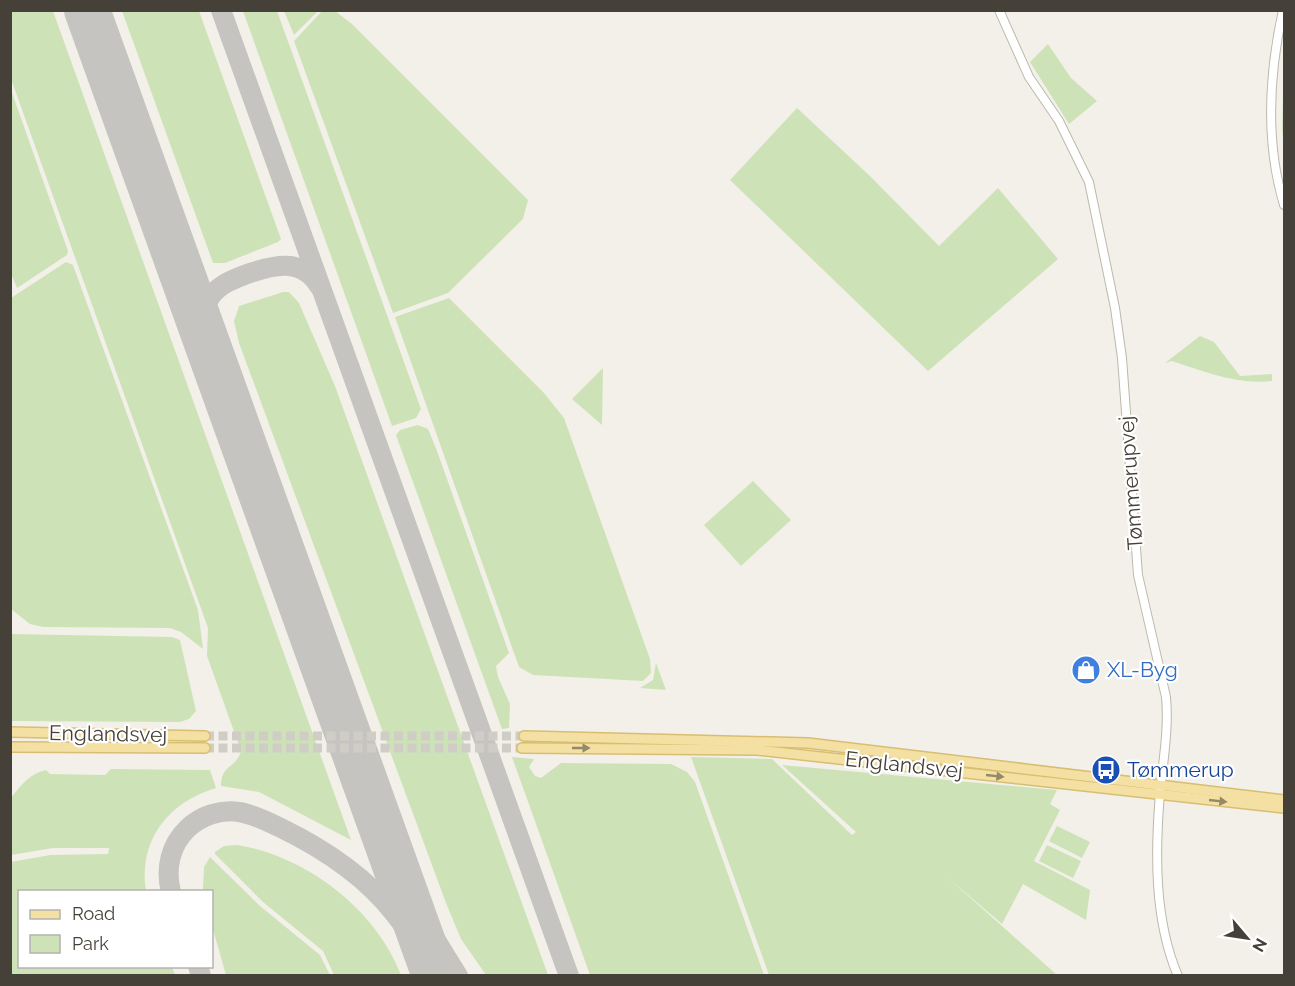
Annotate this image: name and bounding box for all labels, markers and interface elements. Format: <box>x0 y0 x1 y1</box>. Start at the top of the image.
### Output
street label: Tømmerupvej <box>1113 415 1148 551</box>
shop icon: XL-Byg <box>1070 654 1102 686</box>
place label: XL-Byg <box>1107 657 1178 682</box>
street label: Englandsvej <box>49 720 167 747</box>
one-way arrow <box>571 743 590 753</box>
street label: Englandsvej <box>844 746 964 783</box>
bus stop icon: Tømmerup <box>1090 754 1122 786</box>
place label: Tømmerup <box>1127 757 1234 782</box>
one-way arrow <box>985 771 1004 780</box>
one-way arrow <box>1209 796 1228 806</box>
legend <box>18 890 213 968</box>
text: Road <box>72 903 115 924</box>
north arrow <box>1217 908 1277 968</box>
text: Park <box>72 933 109 954</box>
text: N <box>1248 935 1271 955</box>

